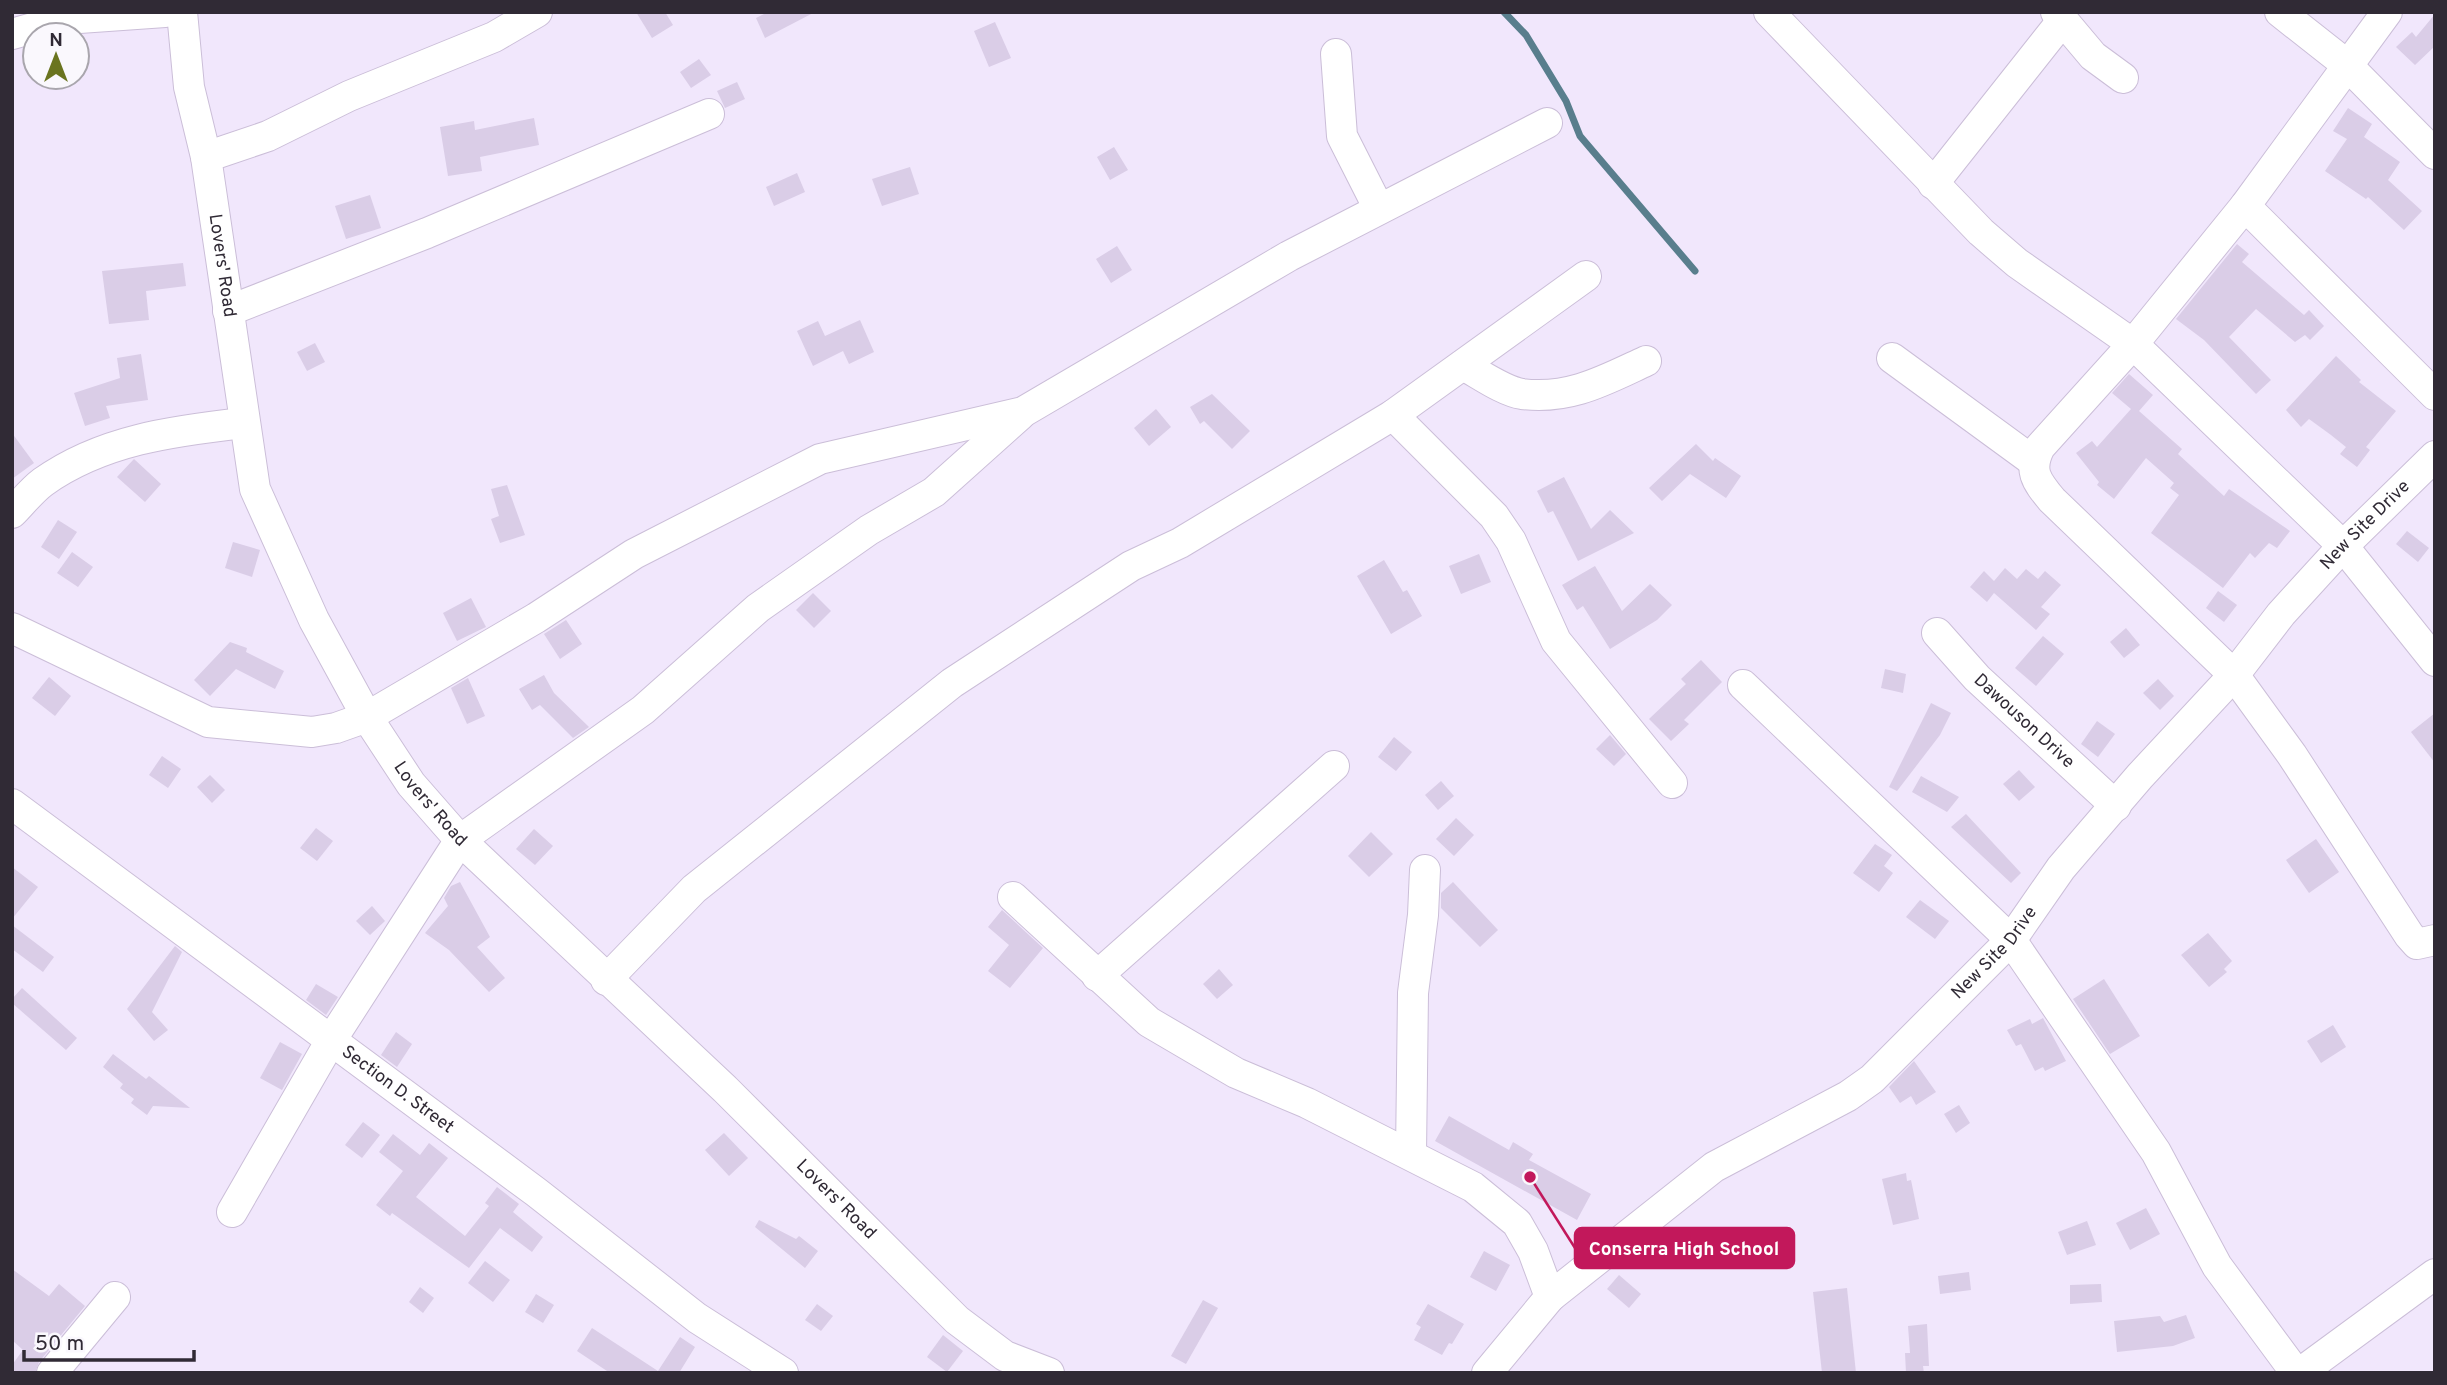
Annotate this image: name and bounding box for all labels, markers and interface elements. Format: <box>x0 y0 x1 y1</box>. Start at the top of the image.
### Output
north arrow <box>21 21 91 91</box>
text: N <box>49 29 63 53</box>
street label: Lovers' Road <box>203 212 241 319</box>
street label: New Site Drive <box>2315 475 2415 575</box>
street label: Dawouson Drive <box>1969 669 2079 774</box>
street label: Lovers' Road <box>388 757 472 852</box>
street label: New Site Drive <box>1947 902 2042 1004</box>
street label: Section D. Street <box>337 1040 459 1139</box>
street label: Lovers' Road <box>791 1155 881 1244</box>
callout: Conserra High School <box>1575 1228 1794 1268</box>
text: Conserra High School <box>1589 1238 1779 1262</box>
scale bar <box>24 1318 194 1362</box>
text: 50 m <box>35 1331 84 1358</box>

